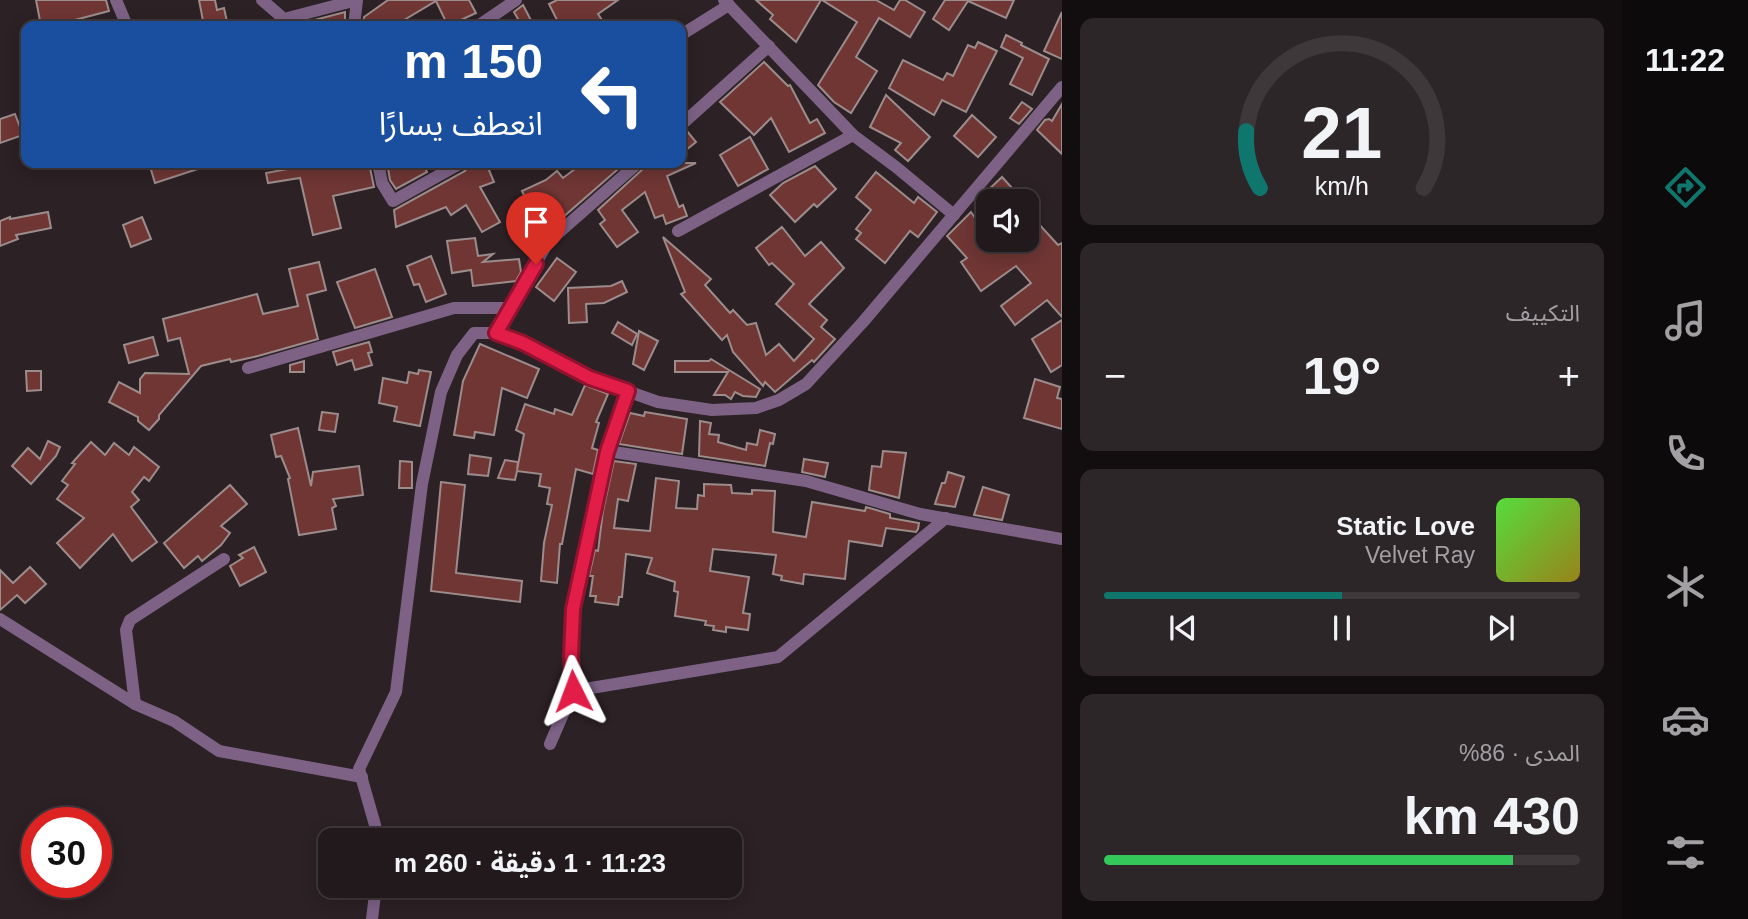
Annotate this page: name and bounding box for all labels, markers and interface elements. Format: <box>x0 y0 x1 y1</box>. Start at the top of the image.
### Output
text: 150 m <box>404 34 543 88</box>
text: 11:22 <box>1645 42 1725 78</box>
icon: left <box>567 49 658 140</box>
text: 21 <box>1302 92 1382 173</box>
text: انعطف يسارًا <box>379 106 543 142</box>
icon: directions <box>1661 163 1710 212</box>
text: km/h <box>1315 171 1369 199</box>
map controls <box>976 189 1039 252</box>
button: sound <box>976 189 1039 252</box>
pin <box>506 192 566 264</box>
icon: arrive <box>517 203 555 241</box>
icon: music <box>1661 296 1710 345</box>
text: التكييف <box>1506 300 1580 326</box>
text: 19° <box>1303 347 1381 405</box>
text: − <box>1104 355 1126 397</box>
text: + <box>1558 355 1580 397</box>
icon: phone <box>1661 429 1710 478</box>
text: Static Love <box>1336 511 1475 541</box>
text: Velvet Ray <box>1365 542 1475 568</box>
icon: climate <box>1661 562 1710 611</box>
icon: previous <box>1164 609 1202 647</box>
icon: pause <box>1323 609 1361 647</box>
icon: next <box>1482 609 1520 647</box>
position arrow <box>536 654 610 728</box>
icon: car <box>1661 695 1710 744</box>
text: المدى · 86% <box>1459 740 1580 766</box>
text: 430 km <box>1404 787 1580 845</box>
speed limit sign: 30 <box>21 807 112 898</box>
icon: filters <box>1661 828 1710 877</box>
text: 11:23 · 1 دقيقة · 260 m <box>394 848 666 878</box>

